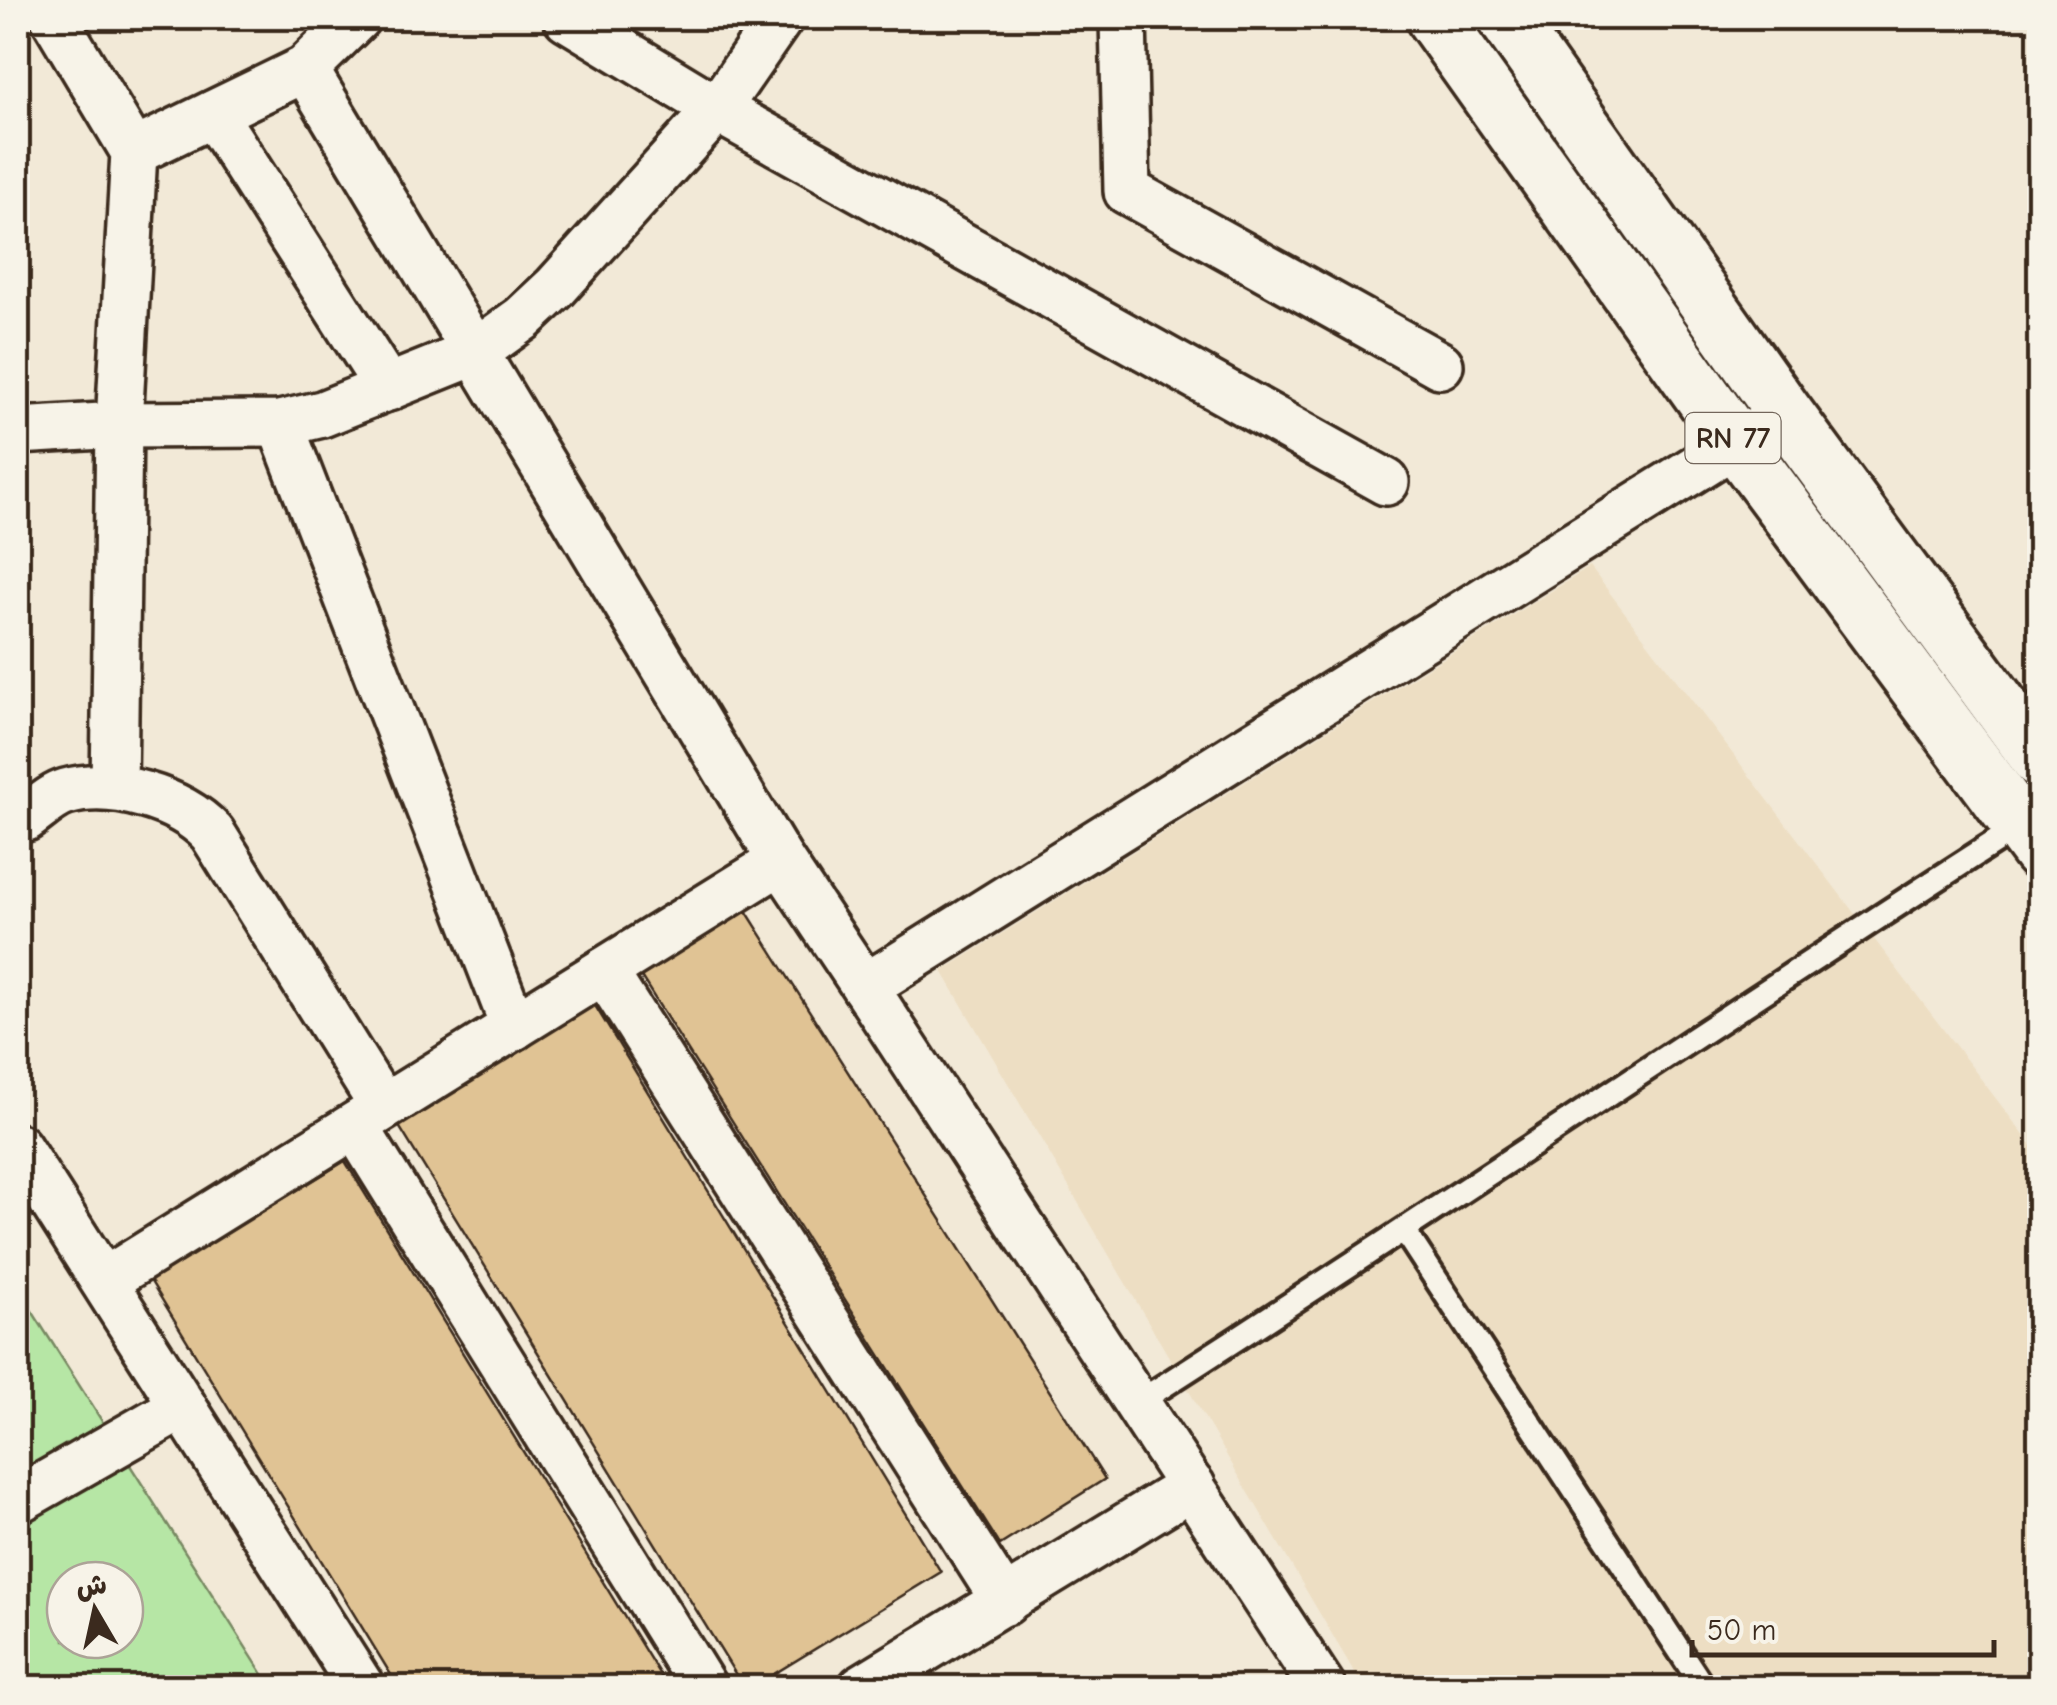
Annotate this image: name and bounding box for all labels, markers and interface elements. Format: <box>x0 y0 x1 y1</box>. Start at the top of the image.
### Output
road number: RN 77 <box>1686 413 1780 463</box>
north arrow <box>45 1560 145 1660</box>
text: ش <box>74 1568 109 1605</box>
scale bar <box>1692 1595 1994 1657</box>
text: 50 m <box>1707 1613 1776 1648</box>

